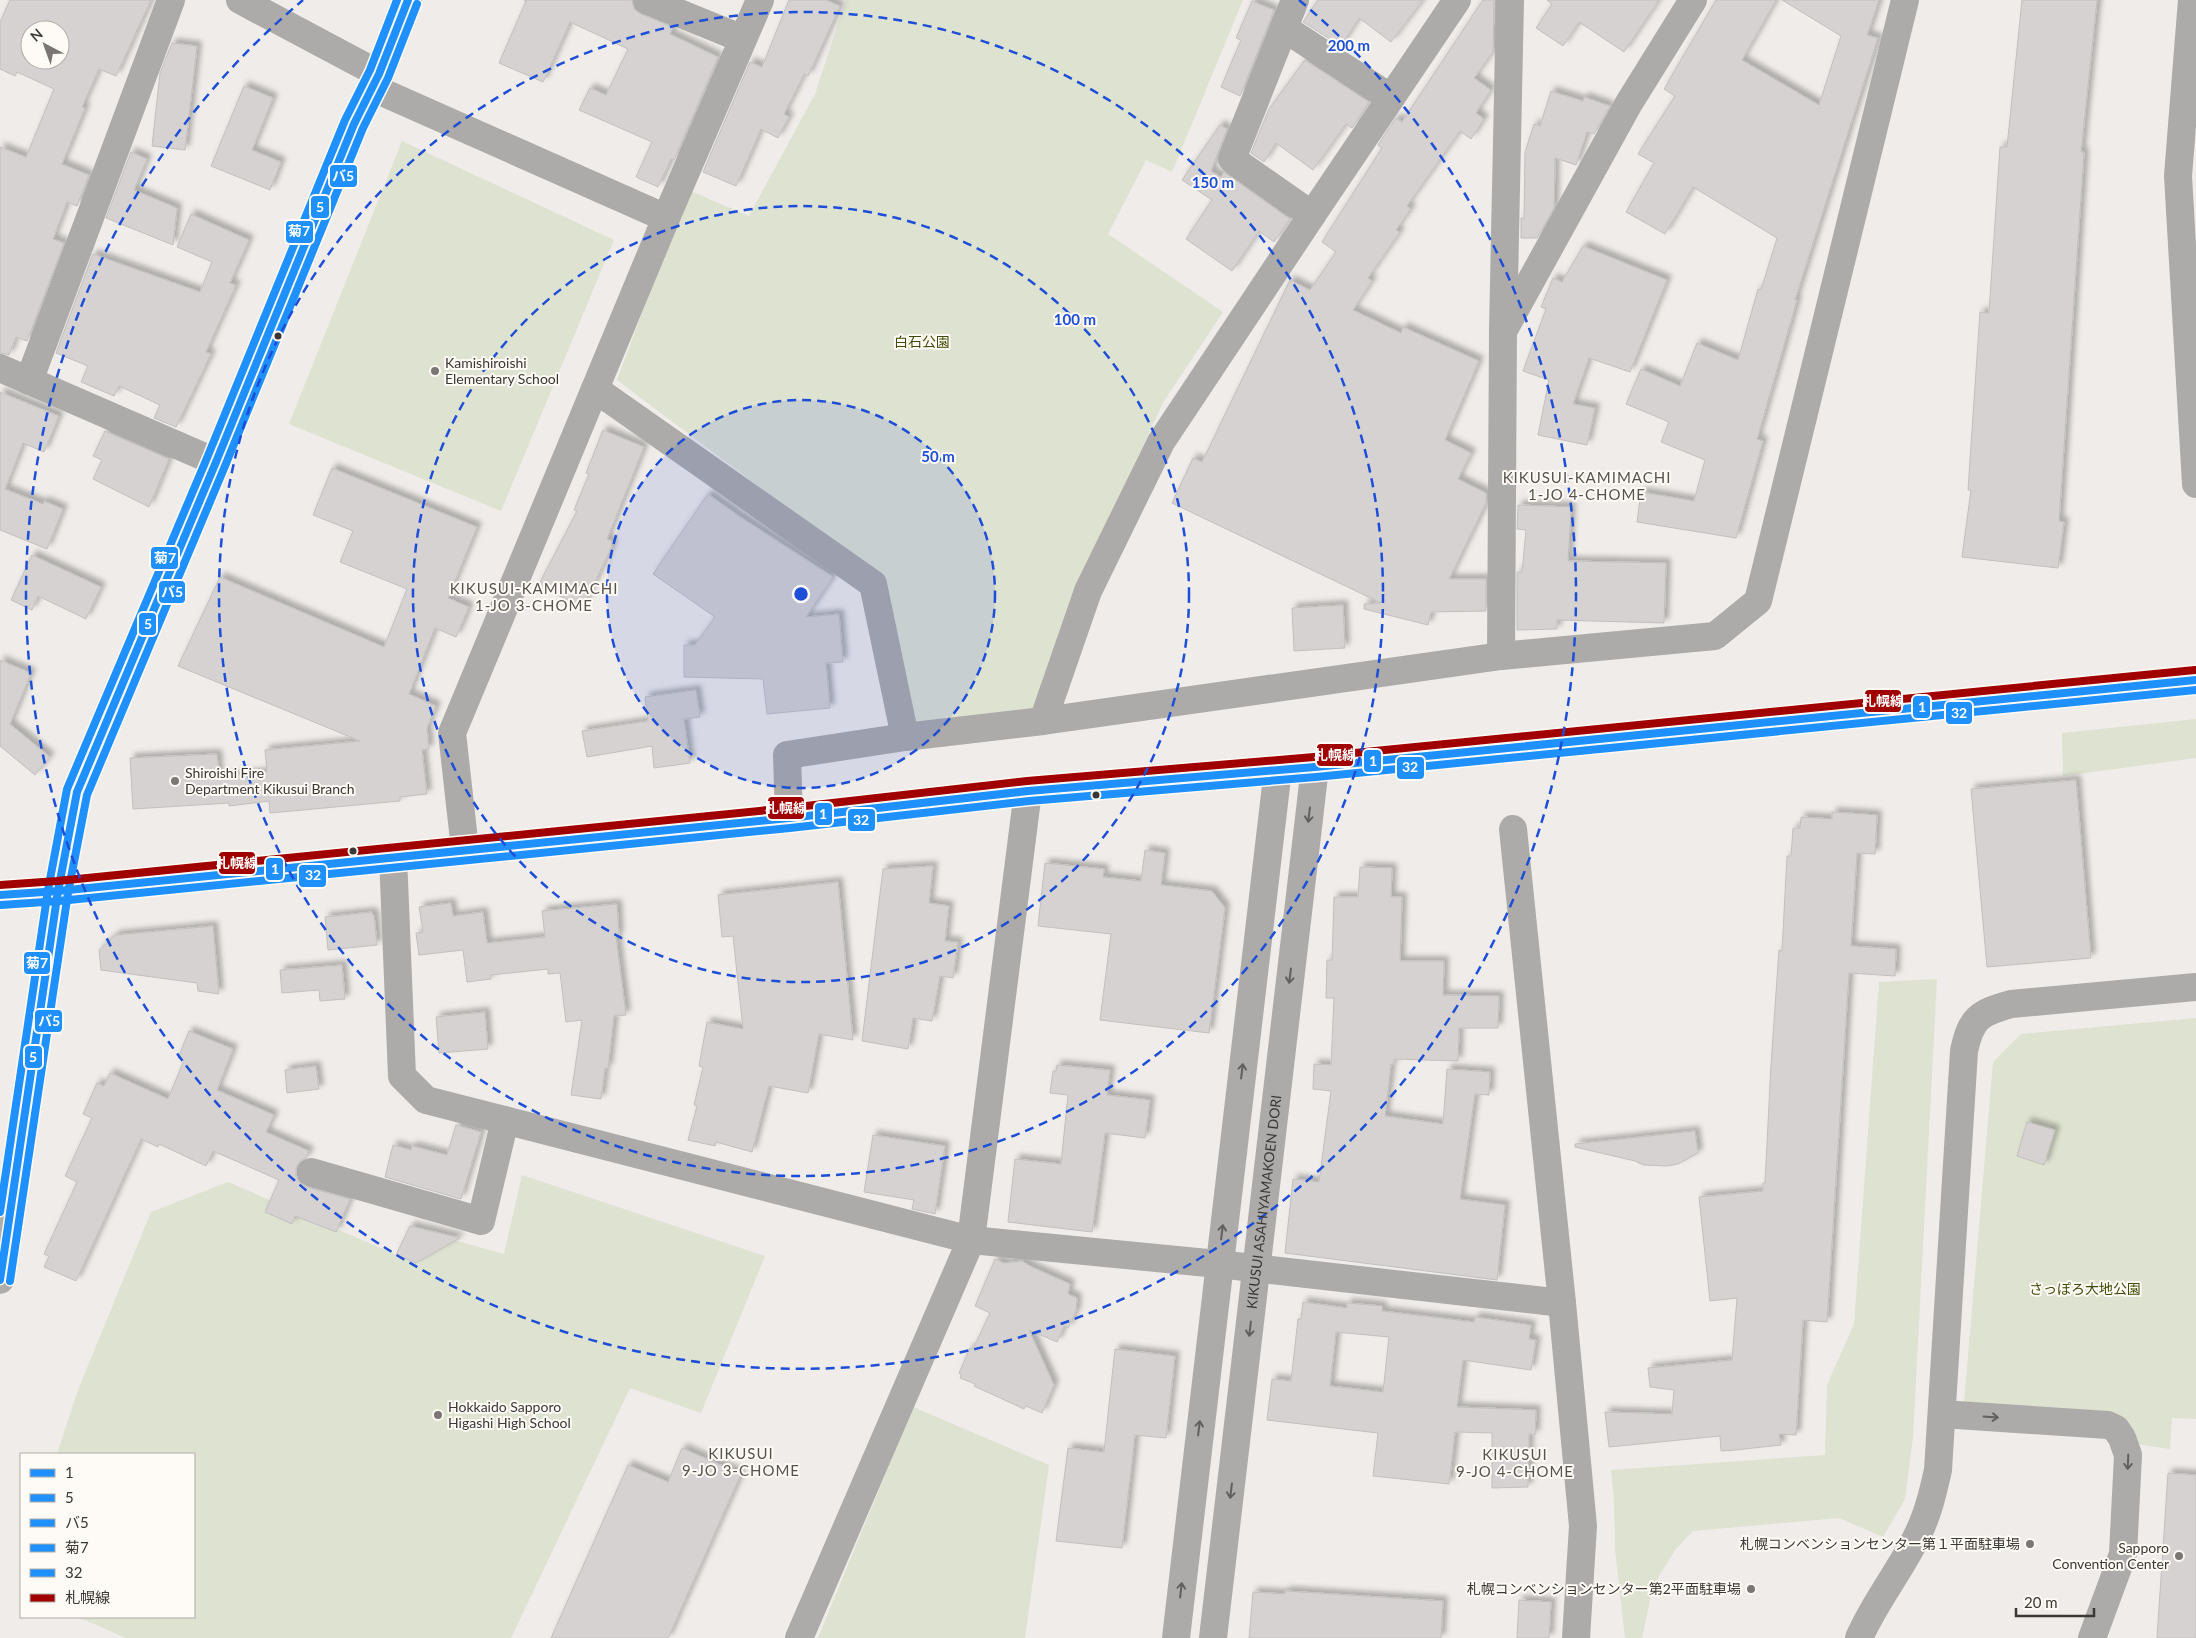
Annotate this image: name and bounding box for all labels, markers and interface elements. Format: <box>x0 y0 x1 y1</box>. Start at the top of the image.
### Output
north arrow <box>20 20 70 70</box>
text: N <box>26 25 46 45</box>
text: 200 m <box>1328 36 1370 54</box>
line badge: バ5 <box>329 164 358 188</box>
text: バ5 <box>332 167 354 184</box>
text: 150 m <box>1192 173 1234 191</box>
line badge: 5 <box>310 195 330 219</box>
text: 5 <box>316 198 324 215</box>
line badge: 菊7 <box>285 220 314 244</box>
text: 菊7 <box>288 222 310 239</box>
text: 100 m <box>1054 310 1096 328</box>
unlabelled marker <box>273 331 283 341</box>
park label: 白石公園 <box>894 333 950 350</box>
place label: Kamishiroishi Elementary School <box>445 354 559 387</box>
marker: Kamishiroishi Elementary School <box>429 365 441 377</box>
text: 50 m <box>921 447 955 465</box>
district label: KIKUSUI-KAMIMACHI 1-JO 4-CHOME <box>1503 468 1671 503</box>
line badge: 菊7 <box>150 546 179 570</box>
text: 菊7 <box>154 549 176 566</box>
district label: KIKUSUI-KAMIMACHI 1-JO 3-CHOME <box>450 579 618 614</box>
line badge: バ5 <box>158 580 186 604</box>
text: バ5 <box>161 583 183 600</box>
centre of rings <box>792 585 810 603</box>
line badge: 5 <box>138 612 157 636</box>
text: 5 <box>144 615 152 632</box>
line badge: 札幌線 <box>1864 689 1902 713</box>
text: 札幌線 <box>1862 692 1904 709</box>
line badge: 1 <box>1912 695 1931 719</box>
text: 1 <box>1918 698 1926 715</box>
line badge: 32 <box>1945 701 1973 725</box>
text: 32 <box>1951 704 1967 721</box>
line badge: 札幌線 <box>1316 743 1354 767</box>
text: 札幌線 <box>1314 746 1356 763</box>
line badge: 1 <box>1363 749 1382 773</box>
text: 1 <box>1369 752 1377 769</box>
line badge: 32 <box>1396 756 1425 780</box>
text: 32 <box>1402 758 1418 775</box>
place label: Shiroishi Fire Department Kikusui Branch <box>185 764 355 797</box>
marker: Shiroishi Fire Department Kikusui Branch <box>169 775 181 787</box>
unlabelled marker <box>1091 790 1101 800</box>
line badge: 札幌線 <box>767 796 805 820</box>
text: 札幌線 <box>765 799 807 816</box>
line badge: 1 <box>814 802 833 826</box>
text: 1 <box>819 805 827 822</box>
one-way arrow <box>1304 807 1314 823</box>
line badge: 32 <box>847 808 876 832</box>
text: 32 <box>853 811 869 828</box>
unlabelled marker <box>348 846 358 856</box>
line badge: 札幌線 <box>218 851 256 875</box>
text: 札幌線 <box>216 854 258 871</box>
line badge: 1 <box>265 857 284 881</box>
text: 1 <box>271 860 279 877</box>
line badge: 32 <box>298 864 327 888</box>
text: 32 <box>305 866 321 883</box>
line badge: 菊7 <box>23 951 51 975</box>
text: 菊7 <box>26 954 48 971</box>
one-way arrow <box>1285 968 1295 984</box>
line badge: バ5 <box>34 1009 63 1033</box>
text: バ5 <box>38 1012 60 1029</box>
line badge: 5 <box>24 1045 43 1069</box>
text: 5 <box>29 1048 37 1065</box>
one-way arrow <box>1237 1063 1247 1079</box>
street label: KIKUSUI ASAHIYAMAKOEN DORI <box>1243 1094 1285 1310</box>
one-way arrow <box>1217 1224 1227 1240</box>
park label: さっぽろ大地公園 <box>2029 1280 2141 1297</box>
one-way arrow <box>1245 1321 1255 1337</box>
place label: Hokkaido Sapporo Higashi High School <box>448 1398 571 1431</box>
marker: Hokkaido Sapporo Higashi High School <box>432 1409 444 1421</box>
one-way arrow <box>1983 1412 1999 1421</box>
one-way arrow <box>1194 1420 1204 1436</box>
district label: KIKUSUI 9-JO 3-CHOME <box>682 1444 800 1479</box>
district label: KIKUSUI 9-JO 4-CHOME <box>1456 1445 1574 1480</box>
legend <box>20 1453 195 1618</box>
one-way arrow <box>2123 1454 2132 1470</box>
text: 1 <box>65 1463 74 1481</box>
one-way arrow <box>1226 1482 1236 1498</box>
text: 5 <box>65 1488 74 1506</box>
text: バ5 <box>65 1513 89 1531</box>
place label: 札幌コンベンションセンター第１平面駐車場 <box>1740 1535 2020 1552</box>
text: 菊7 <box>65 1538 89 1556</box>
marker: 札幌コンベンションセンター第１平面駐車場 <box>2024 1538 2036 1550</box>
place label: Sapporo Convention Center <box>2052 1539 2169 1572</box>
marker: Sapporo Convention Center <box>2173 1550 2185 1562</box>
text: 32 <box>65 1563 82 1581</box>
place label: 札幌コンベンションセンター第2平面駐車場 <box>1467 1580 1741 1597</box>
one-way arrow <box>1176 1582 1186 1598</box>
marker: 札幌コンベンションセンター第2平面駐車場 <box>1745 1583 1757 1595</box>
scale bar <box>2016 1586 2094 1618</box>
text: 札幌線 <box>65 1588 110 1606</box>
text: 20 m <box>2024 1593 2058 1611</box>

